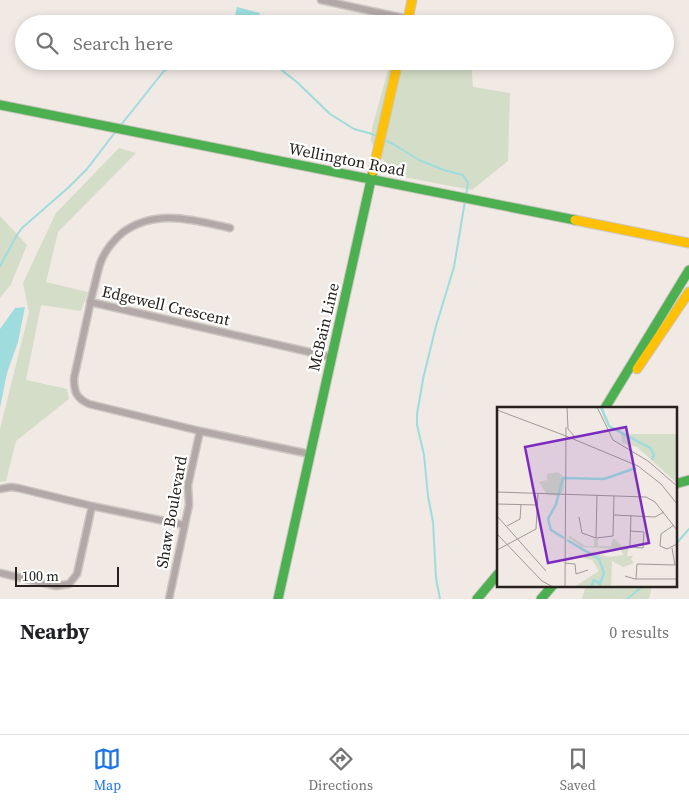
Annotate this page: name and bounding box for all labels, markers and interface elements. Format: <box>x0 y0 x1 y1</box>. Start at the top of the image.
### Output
search box <box>15 15 674 70</box>
icon: search <box>33 29 61 57</box>
text: Search here <box>73 30 173 56</box>
street label: Wellington Road <box>287 137 407 181</box>
street label: Edgewell Crescent <box>100 280 233 331</box>
street label: McBain Line <box>302 281 344 373</box>
inset map <box>497 407 676 586</box>
street label: Shaw Boulevard <box>150 454 192 570</box>
scale bar <box>15 564 119 587</box>
text: 100 m <box>22 566 59 586</box>
text: Nearby <box>20 617 90 646</box>
text: 0 results <box>609 621 669 643</box>
tab: Map <box>93 745 121 795</box>
tab: Directions <box>308 745 373 795</box>
tab: Saved <box>560 745 596 795</box>

